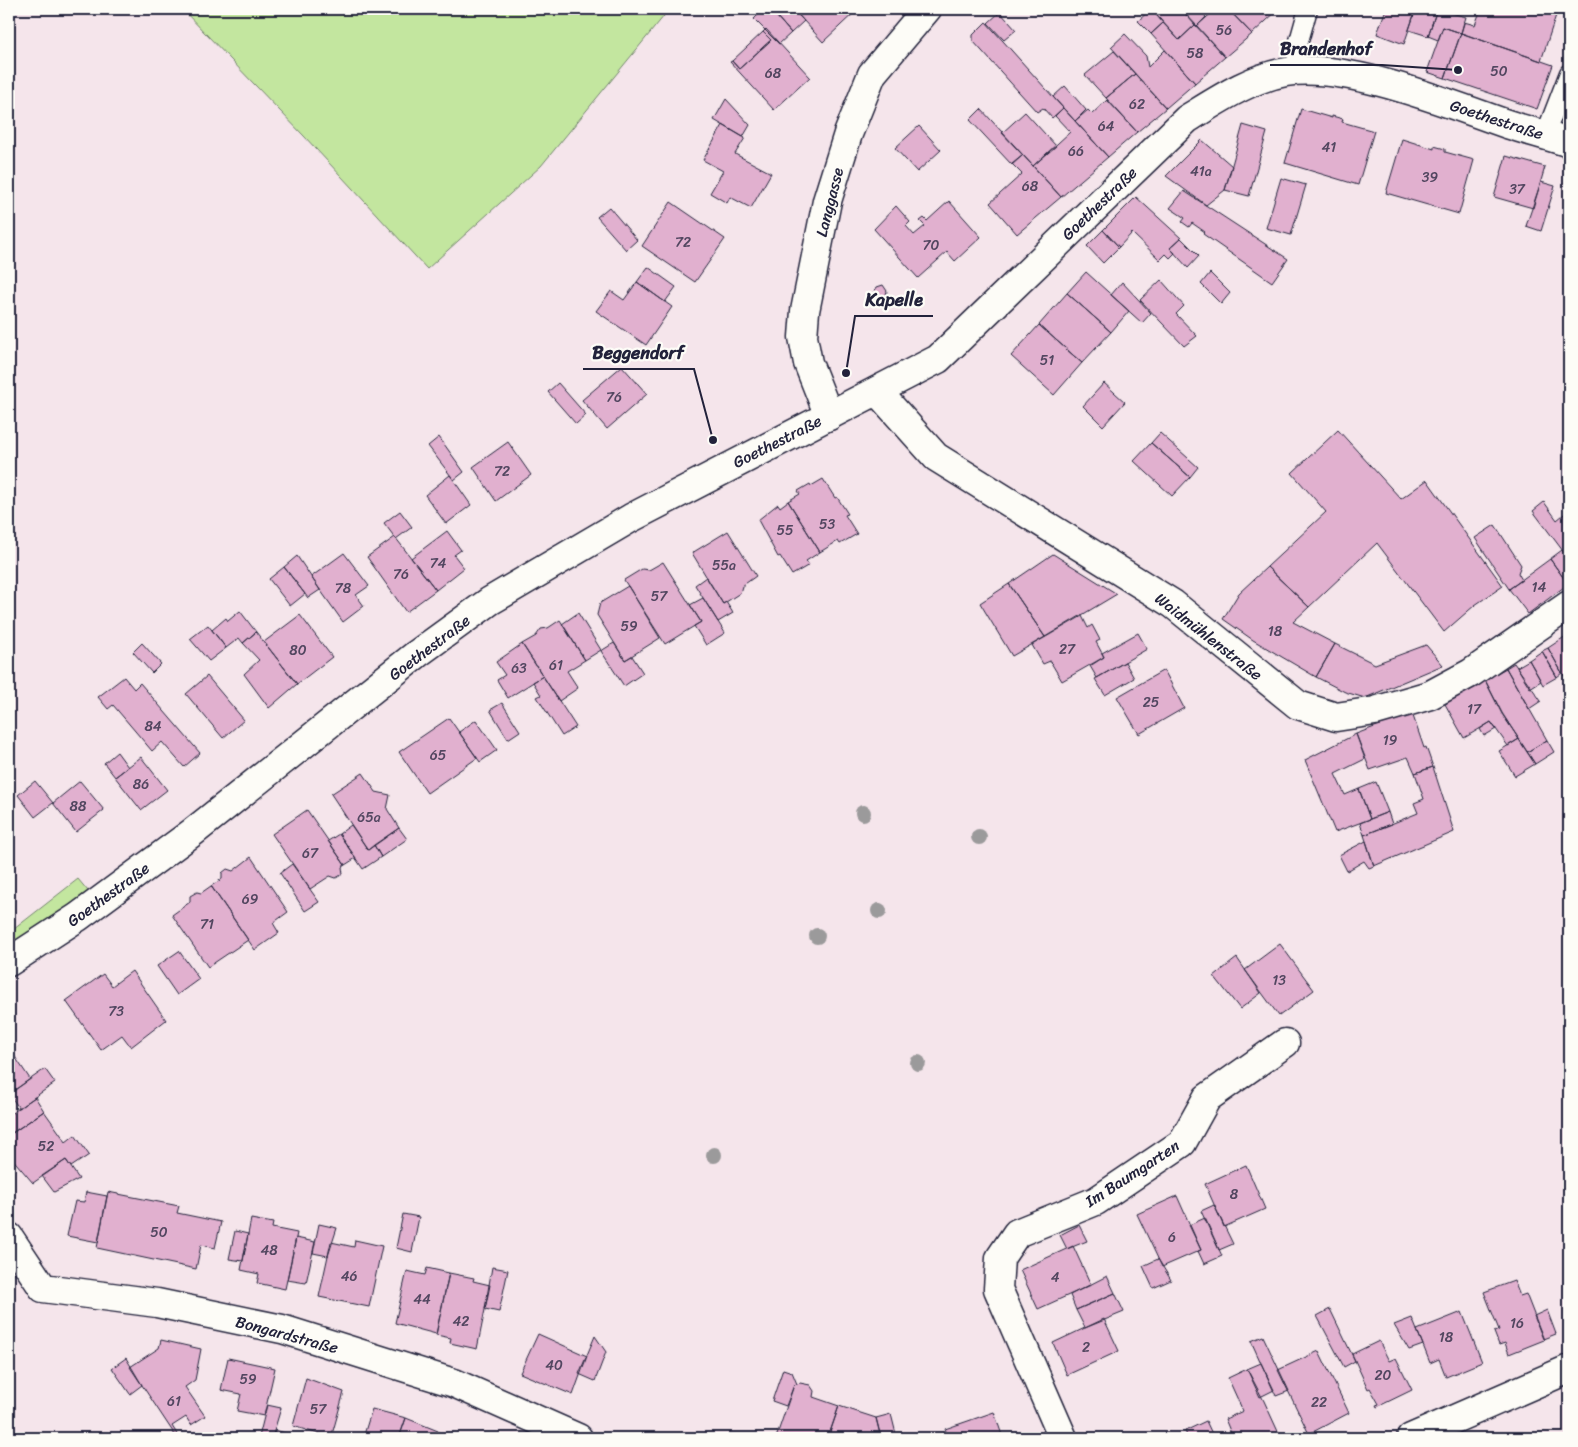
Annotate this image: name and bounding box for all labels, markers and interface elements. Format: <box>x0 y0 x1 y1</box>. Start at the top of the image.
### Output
house number: 56 <box>1216 18 1232 43</box>
callout: Brandenhof <box>1270 32 1382 65</box>
text: Brandenhof <box>1280 33 1374 65</box>
house number: 58 <box>1187 41 1204 66</box>
house number: 50 <box>1490 59 1508 84</box>
house number: 68 <box>765 61 782 86</box>
street label: Goethestraße <box>1446 91 1547 148</box>
house number: 62 <box>1129 92 1145 117</box>
house number: 64 <box>1098 114 1115 139</box>
house number: 41 <box>1322 135 1336 160</box>
house number: 66 <box>1068 139 1084 164</box>
street label: Goethestraße <box>1054 159 1144 247</box>
house number: 41a <box>1190 159 1212 184</box>
street label: Langgasse <box>807 164 852 240</box>
house number: 39 <box>1422 165 1439 190</box>
house number: 68 <box>1022 174 1039 199</box>
house number: 37 <box>1509 177 1526 202</box>
house number: 72 <box>675 230 691 255</box>
house number: 70 <box>923 233 940 258</box>
callout: Kapelle <box>855 283 933 316</box>
text: Kapelle <box>864 284 923 316</box>
callout: Beggendorf <box>583 336 694 369</box>
text: Beggendorf <box>592 337 686 369</box>
house number: 51 <box>1040 348 1054 373</box>
house number: 76 <box>606 385 622 410</box>
street label: Goethestraße <box>728 407 827 476</box>
house number: 72 <box>494 459 510 484</box>
house number: 53 <box>819 512 835 537</box>
house number: 55 <box>776 518 794 543</box>
house number: 74 <box>430 551 447 576</box>
house number: 55a <box>712 553 736 578</box>
house number: 76 <box>393 562 409 587</box>
house number: 14 <box>1532 575 1547 600</box>
house number: 78 <box>335 576 352 601</box>
house number: 57 <box>651 584 668 609</box>
street label: Waidmühlenstraße <box>1148 585 1269 688</box>
street label: Goethestraße <box>382 607 477 688</box>
house number: 59 <box>620 614 638 639</box>
house number: 18 <box>1268 619 1283 644</box>
house number: 27 <box>1059 637 1076 662</box>
house number: 80 <box>289 638 307 663</box>
house number: 61 <box>549 653 563 678</box>
house number: 63 <box>511 656 527 681</box>
house number: 25 <box>1143 690 1160 715</box>
house number: 17 <box>1467 697 1482 722</box>
house number: 84 <box>144 714 162 739</box>
house number: 19 <box>1383 728 1398 753</box>
house number: 65 <box>430 743 447 768</box>
house number: 86 <box>133 772 149 797</box>
house number: 88 <box>70 794 87 819</box>
house number: 65a <box>357 805 381 830</box>
house number: 67 <box>302 841 319 866</box>
street label: Goethestraße <box>61 854 156 935</box>
house number: 69 <box>242 887 259 912</box>
house number: 71 <box>200 912 214 937</box>
house number: 13 <box>1272 968 1286 993</box>
house number: 73 <box>108 999 124 1024</box>
street label: Im Baumgarten <box>1078 1132 1186 1216</box>
house number: 52 <box>38 1134 54 1159</box>
house number: 8 <box>1230 1182 1239 1207</box>
house number: 50 <box>150 1220 168 1245</box>
house number: 6 <box>1168 1225 1176 1250</box>
house number: 48 <box>260 1238 278 1263</box>
house number: 46 <box>341 1264 357 1289</box>
house number: 4 <box>1051 1265 1060 1290</box>
house number: 44 <box>413 1287 431 1312</box>
street label: Bongardstraße <box>232 1307 342 1362</box>
house number: 42 <box>453 1309 469 1334</box>
house number: 16 <box>1510 1311 1524 1336</box>
house number: 18 <box>1439 1325 1454 1350</box>
house number: 2 <box>1082 1335 1090 1360</box>
house number: 40 <box>545 1353 563 1378</box>
house number: 20 <box>1375 1363 1392 1388</box>
house number: 59 <box>239 1367 257 1392</box>
house number: 61 <box>167 1389 181 1414</box>
house number: 22 <box>1311 1390 1327 1415</box>
house number: 57 <box>310 1397 327 1422</box>

